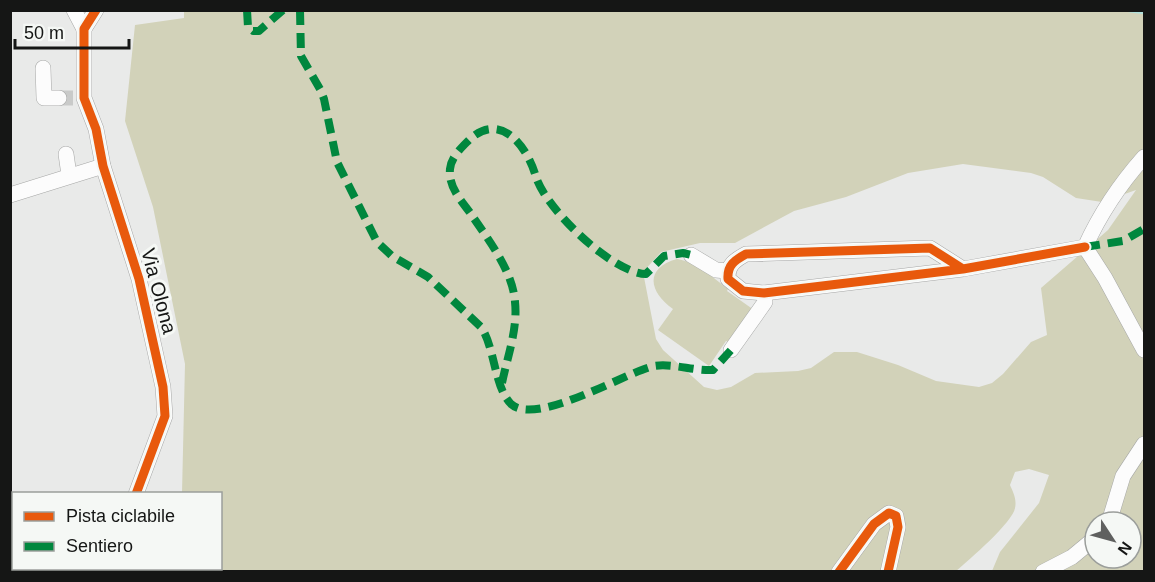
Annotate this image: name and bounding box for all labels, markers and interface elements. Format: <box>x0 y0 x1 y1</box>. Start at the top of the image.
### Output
scale bar <box>15 12 129 50</box>
text: 50 m <box>24 23 64 43</box>
street label: Via Olona <box>137 246 181 337</box>
legend <box>12 492 222 570</box>
text: Pista ciclabile <box>66 506 175 526</box>
north arrow <box>1083 510 1143 570</box>
text: Sentiero <box>66 536 133 556</box>
text: N <box>1114 539 1135 558</box>

